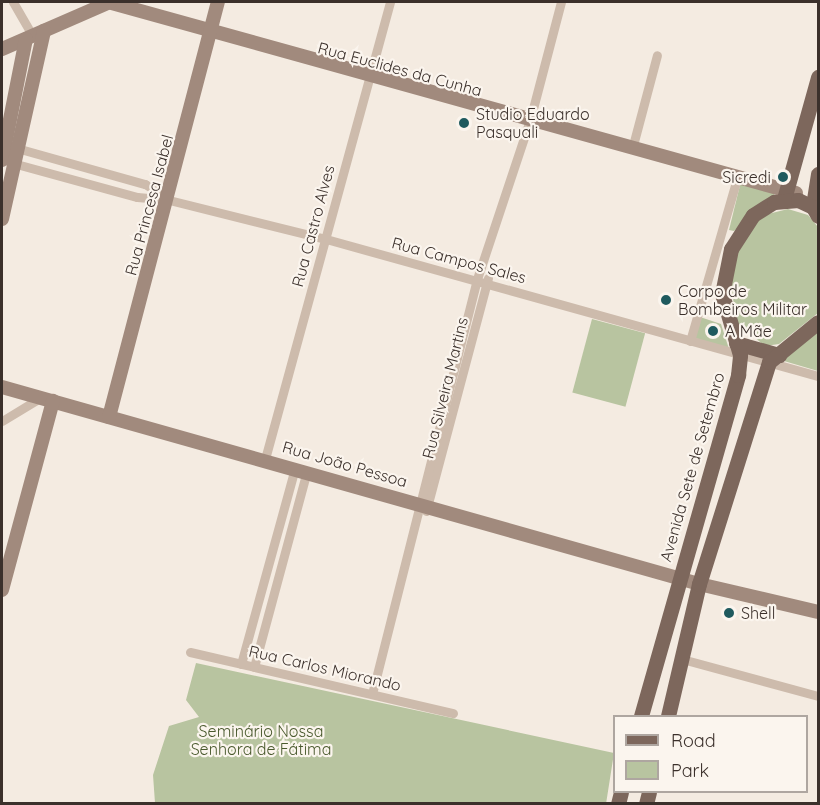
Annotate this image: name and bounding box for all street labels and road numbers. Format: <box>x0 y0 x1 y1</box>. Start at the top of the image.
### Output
street label: Rua Euclides da Cunha <box>316 38 484 100</box>
street label: Rua Princesa Isabel <box>121 133 177 277</box>
street label: Rua Castro Alves <box>288 163 338 289</box>
street label: Rua Campos Sales <box>390 233 528 287</box>
street label: Rua Silveira Martins <box>418 315 472 461</box>
street label: Avenida Sete de Setembro <box>656 370 728 564</box>
street label: Rua João Pessoa <box>280 437 410 491</box>
street label: Rua Carlos Miorando <box>247 641 403 695</box>

